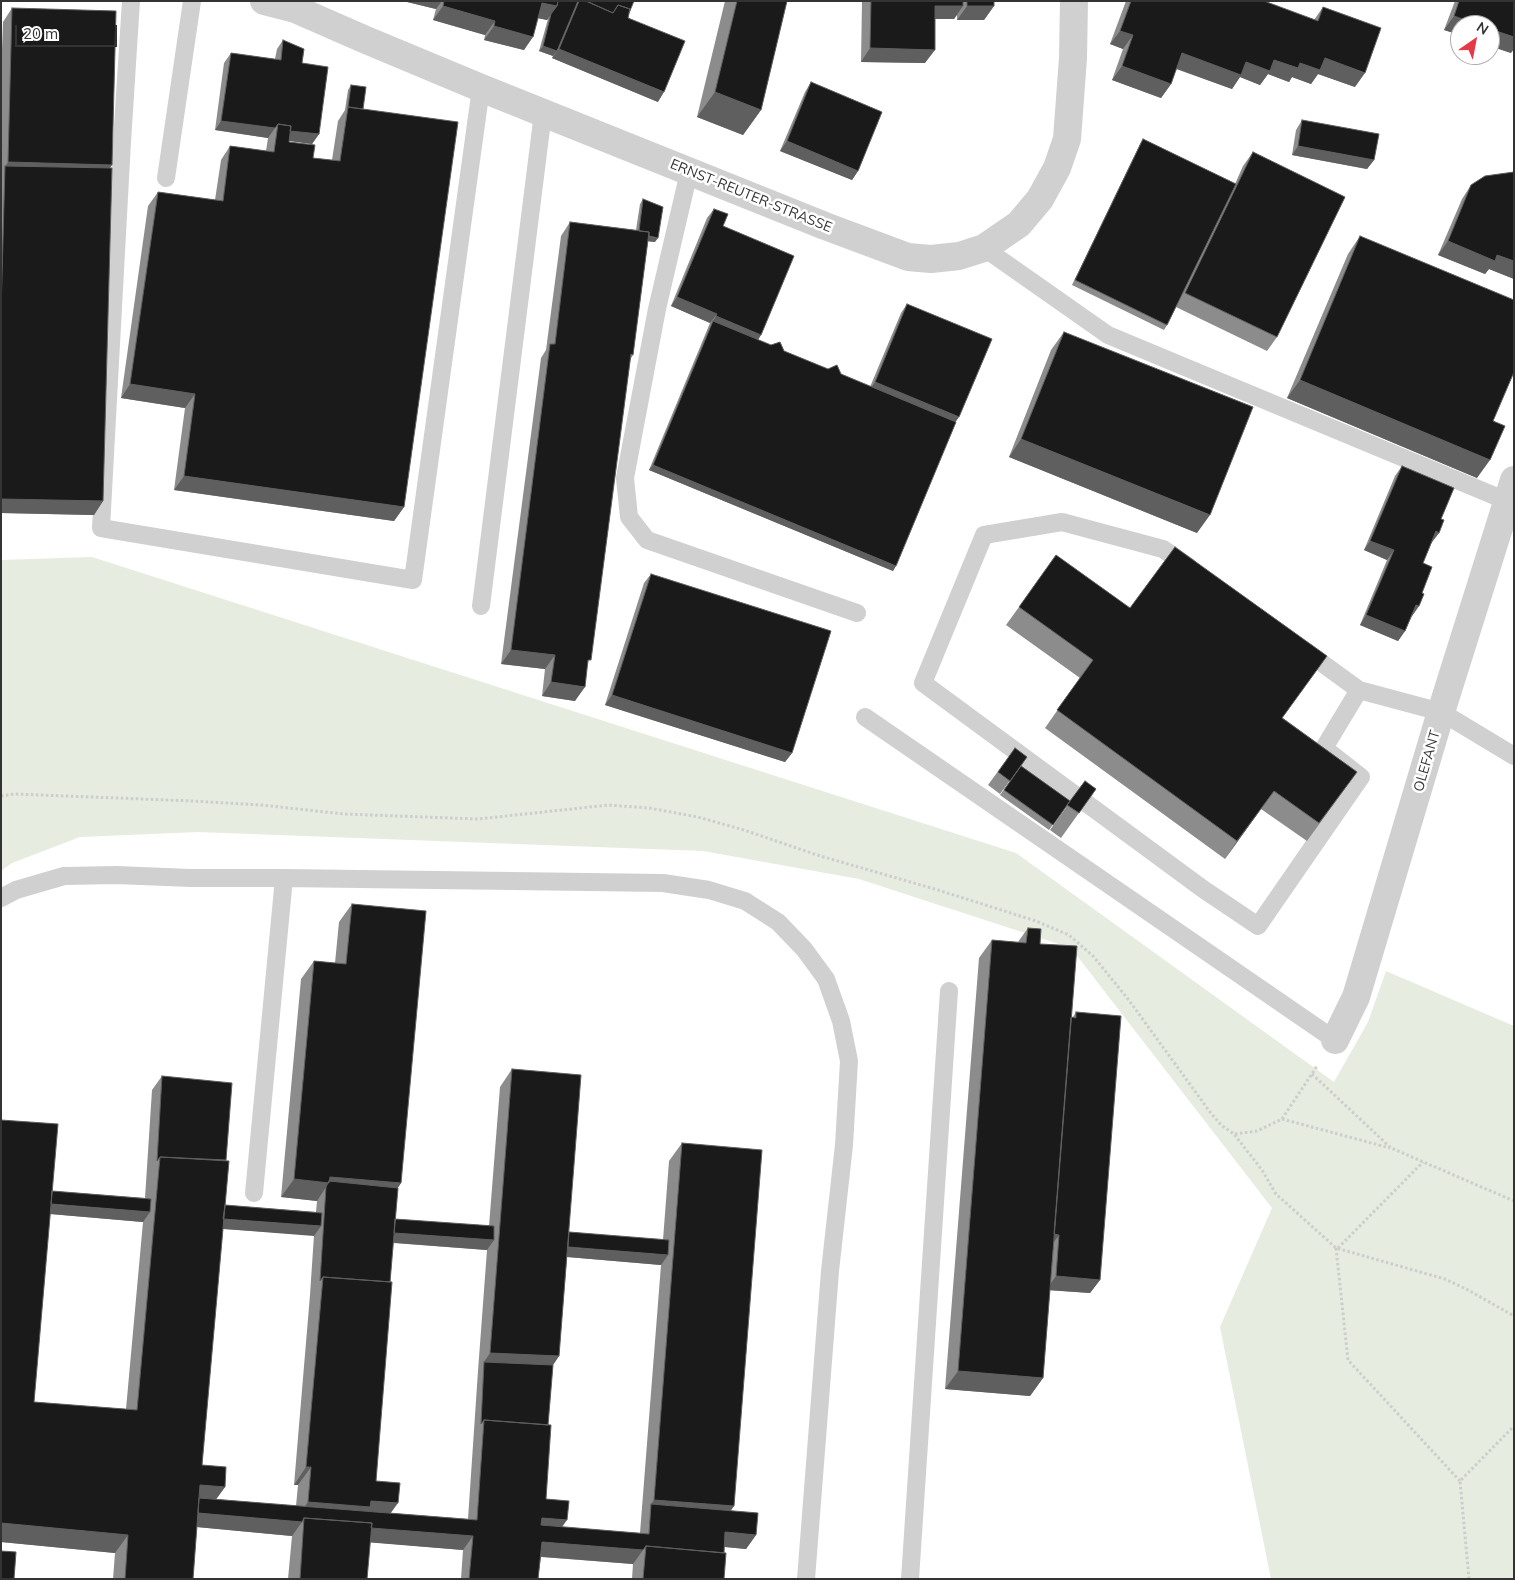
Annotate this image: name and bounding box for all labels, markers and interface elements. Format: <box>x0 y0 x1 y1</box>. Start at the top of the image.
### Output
scale bar <box>18 15 120 47</box>
north arrow <box>1450 15 1500 65</box>
text: N <box>1473 18 1492 39</box>
text: 20 m <box>23 24 58 43</box>
street label: ERNST-REUTER-STRASSE <box>668 156 834 236</box>
street label: OLEFANT <box>1410 728 1444 794</box>

